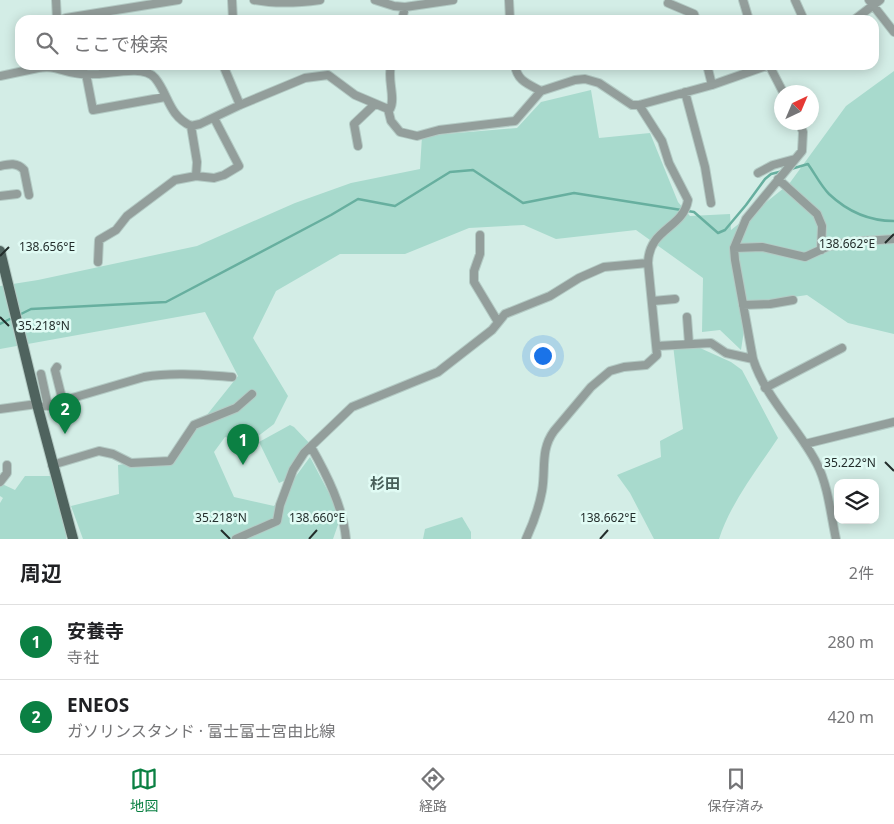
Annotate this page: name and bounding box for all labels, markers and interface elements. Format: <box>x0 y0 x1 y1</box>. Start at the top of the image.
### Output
search box <box>15 15 879 70</box>
icon: search <box>33 29 61 57</box>
text: ここで検索 <box>73 31 168 57</box>
north arrow <box>774 85 819 130</box>
text: 138.662°E <box>819 235 875 252</box>
text: 138.656°E <box>19 238 75 255</box>
text: 35.218°N <box>18 317 70 334</box>
your location <box>530 343 556 369</box>
pin: 2 <box>49 393 81 434</box>
pin: 1 <box>227 424 259 465</box>
text: 35.222°N <box>824 454 876 471</box>
district label: 杉田 <box>370 473 400 493</box>
map controls <box>834 479 879 524</box>
button: layers <box>834 479 879 524</box>
text: 35.218°N <box>195 509 247 526</box>
text: 138.660°E <box>289 509 345 526</box>
text: 138.662°E <box>580 509 636 526</box>
text: 周辺 <box>20 559 62 587</box>
text: 2件 <box>849 562 874 584</box>
text: 安養寺 <box>67 618 124 644</box>
text: 1 <box>31 631 41 653</box>
text: 280 m <box>827 631 874 653</box>
text: 寺社 <box>67 646 99 668</box>
text: ENEOS <box>67 692 129 718</box>
text: 2 <box>31 706 41 728</box>
text: 420 m <box>827 706 874 728</box>
text: ガソリンスタンド · 富士富士宮由比線 <box>67 720 335 742</box>
tab: 地図 <box>130 765 158 815</box>
tab: 経路 <box>419 765 447 815</box>
tab: 保存済み <box>708 765 764 815</box>

